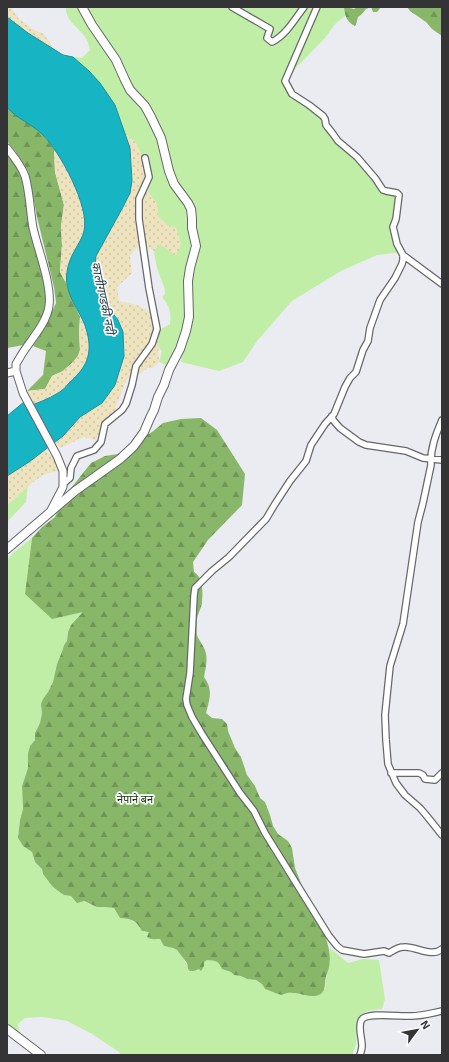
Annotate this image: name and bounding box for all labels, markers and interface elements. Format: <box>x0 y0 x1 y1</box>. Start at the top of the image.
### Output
water label: कालीगण्डकी नदी <box>89 260 119 338</box>
park label: नेपाने बन <box>117 792 154 805</box>
north arrow <box>397 1010 437 1050</box>
text: N <box>418 1018 434 1031</box>

